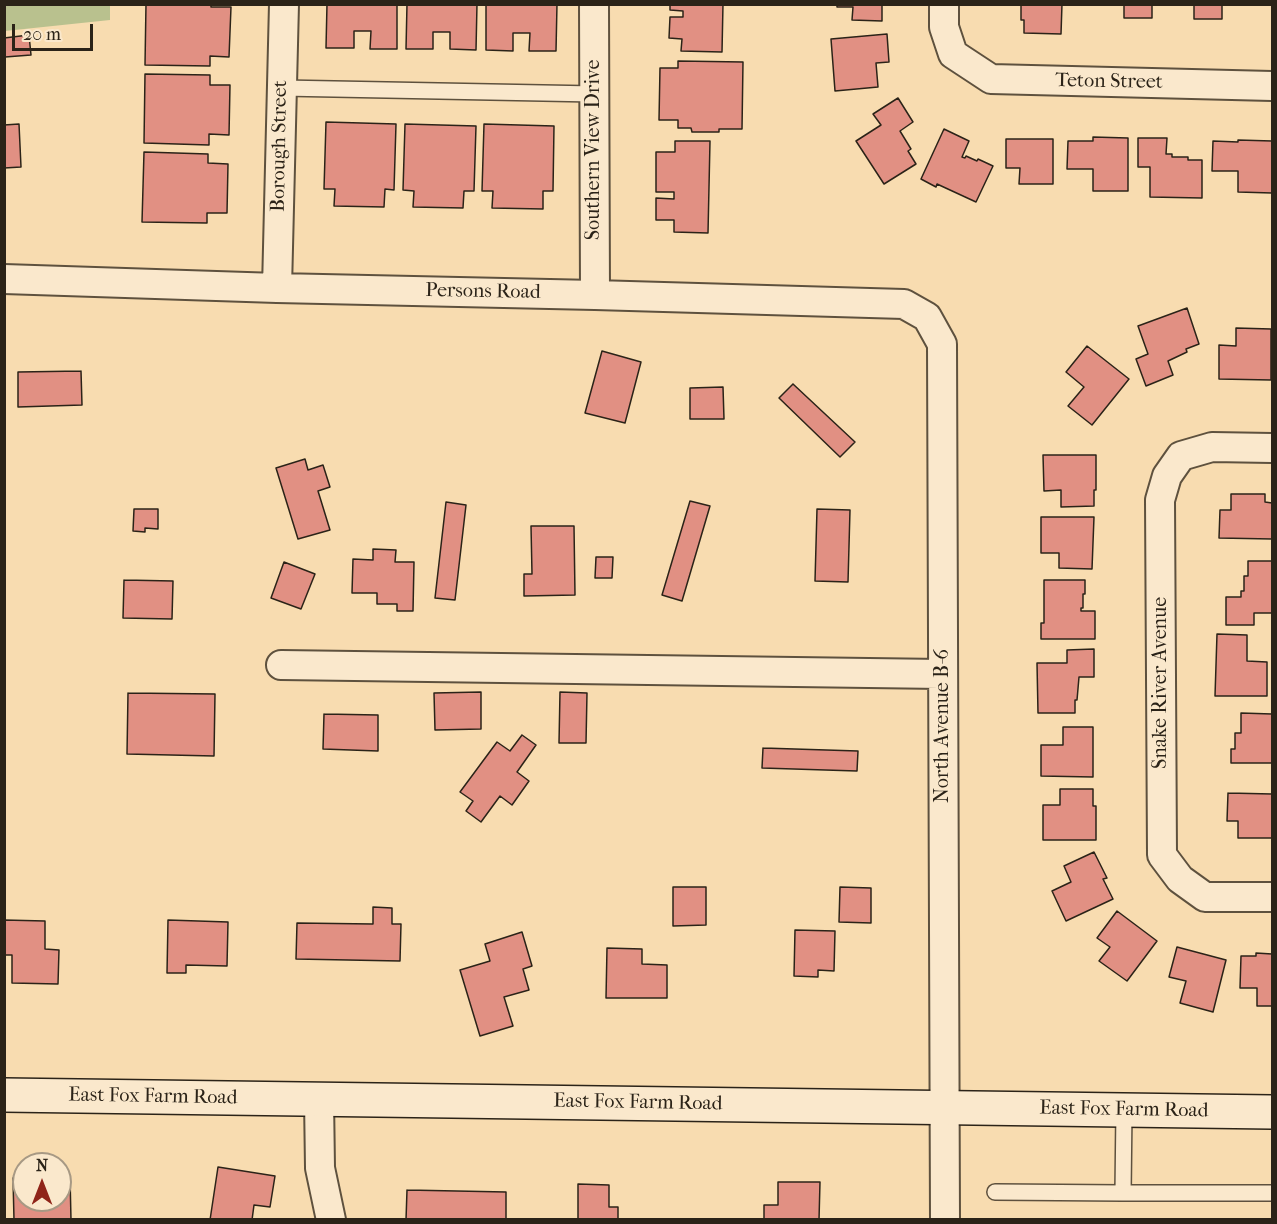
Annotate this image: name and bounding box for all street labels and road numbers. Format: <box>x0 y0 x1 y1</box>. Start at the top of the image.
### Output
street label: Southern View Drive <box>582 60 606 240</box>
street label: Teton Street <box>1055 69 1163 95</box>
street label: Borough Street <box>267 80 293 212</box>
street label: Persons Road <box>425 279 541 305</box>
street label: Snake River Avenue <box>1149 597 1173 769</box>
street label: North Avenue B-6 <box>931 649 955 803</box>
street label: East Fox Farm Road <box>68 1084 238 1110</box>
street label: East Fox Farm Road <box>553 1090 723 1116</box>
street label: East Fox Farm Road <box>1039 1097 1209 1123</box>

